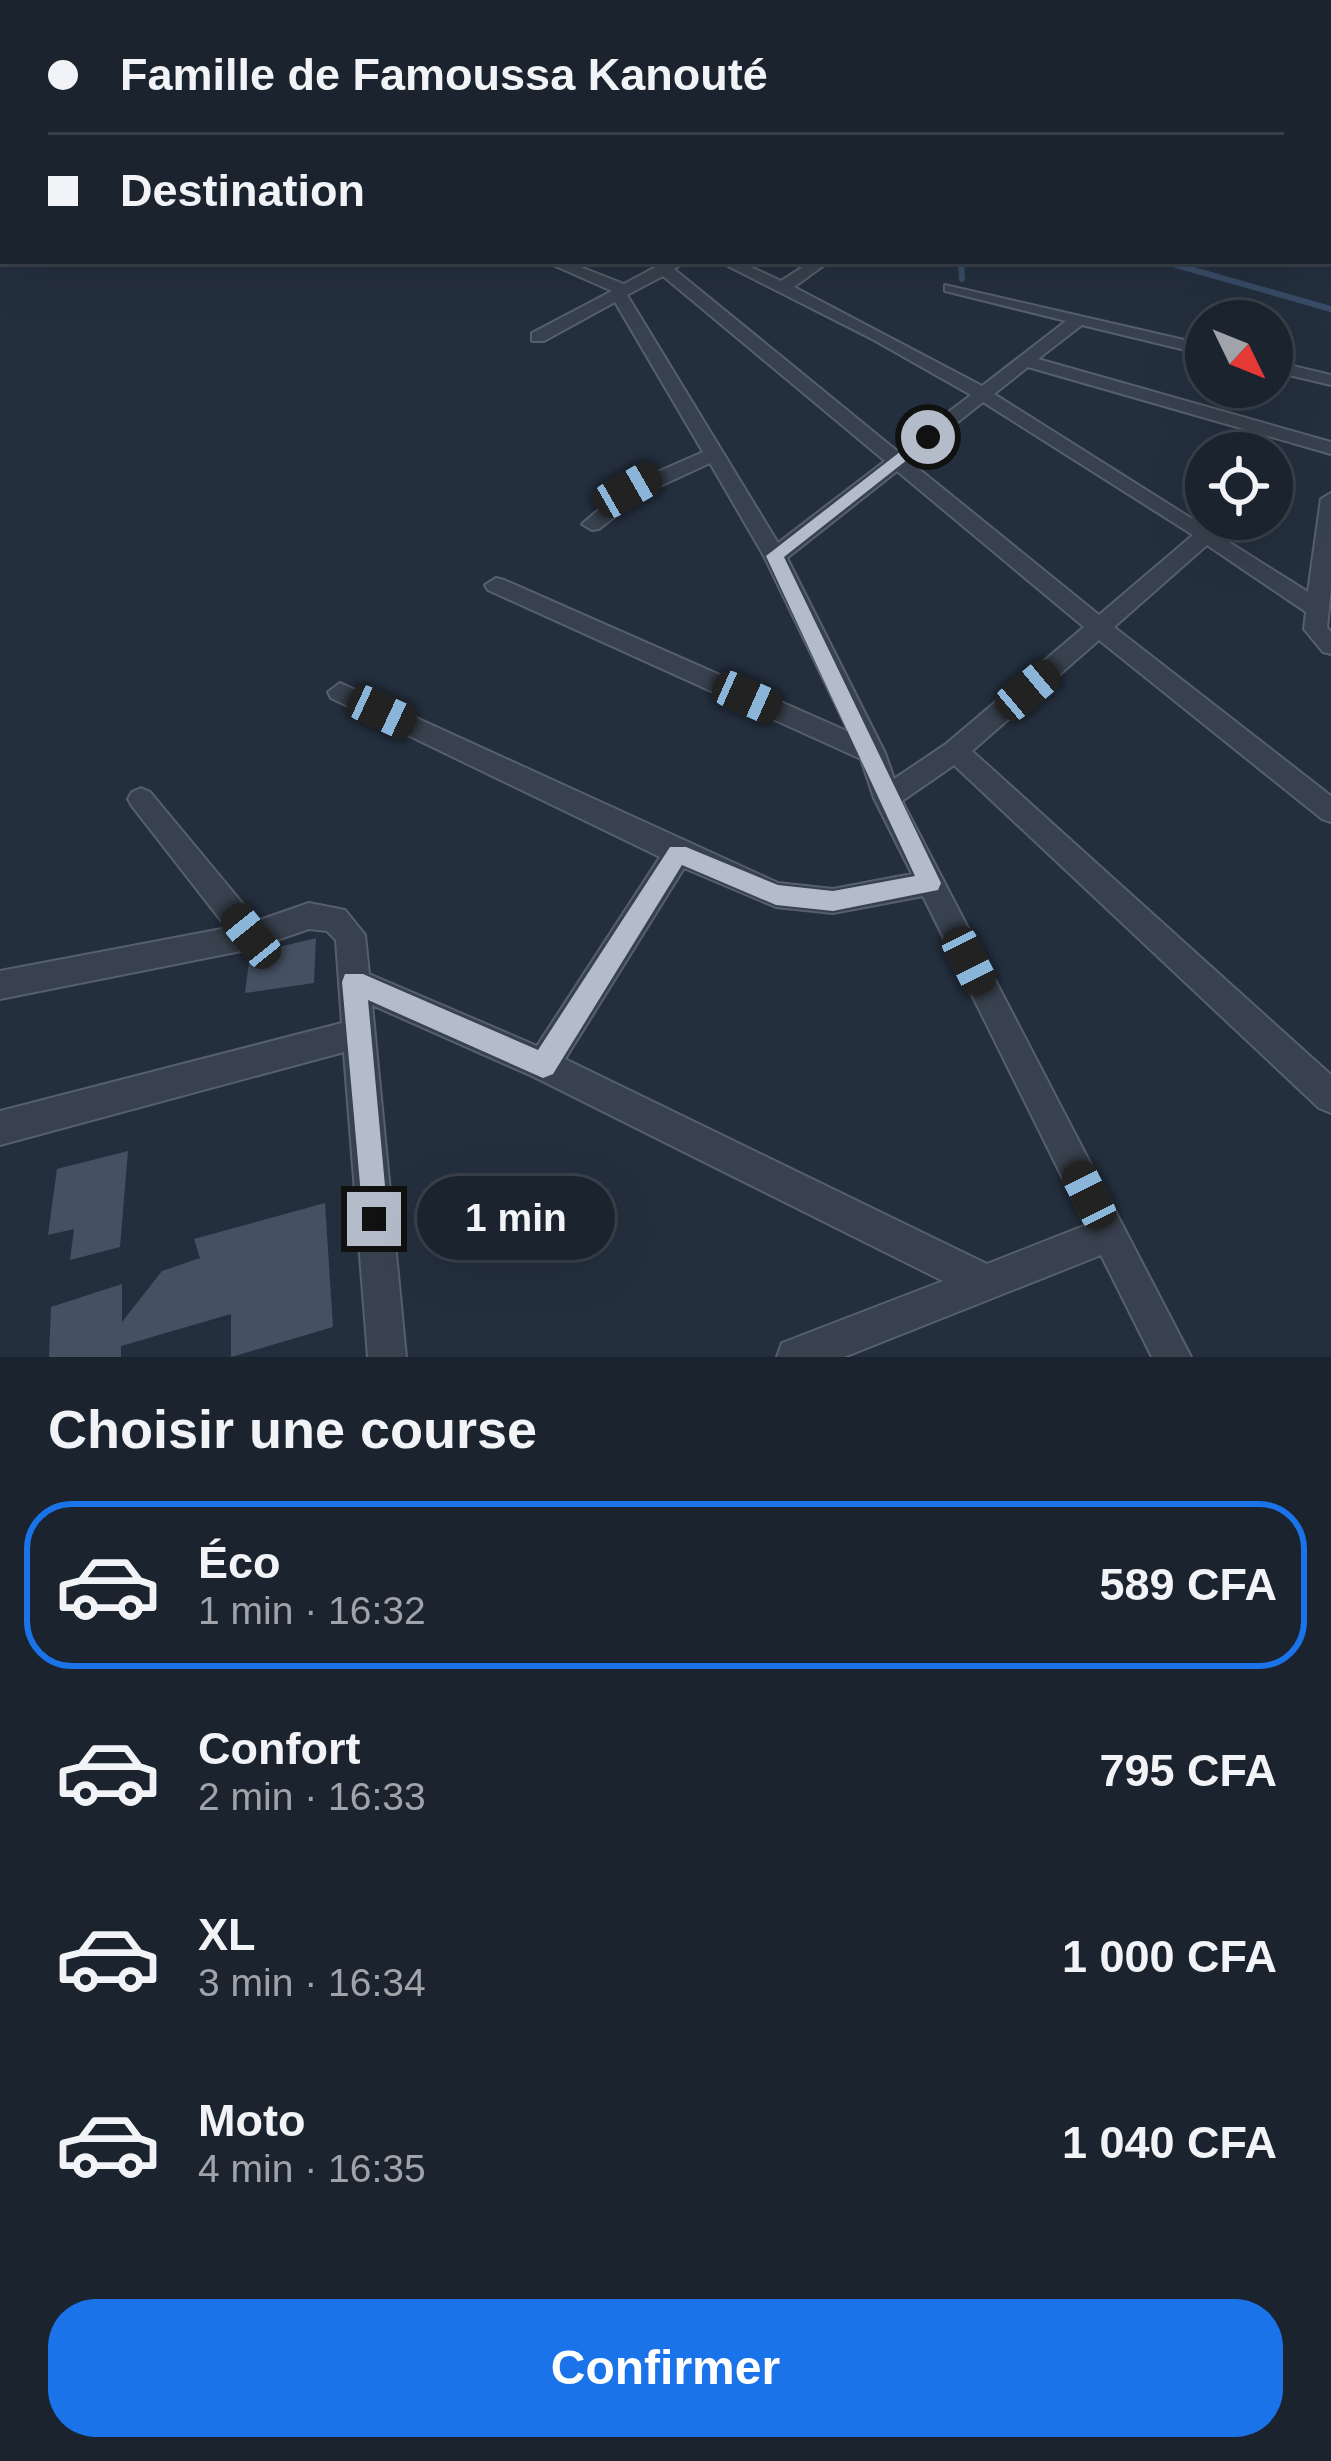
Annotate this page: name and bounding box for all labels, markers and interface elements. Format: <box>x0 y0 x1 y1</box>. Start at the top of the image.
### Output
text: Famille de Famoussa Kanouté <box>120 49 768 100</box>
text: Destination <box>120 165 365 216</box>
north arrow <box>1185 300 1293 408</box>
map controls <box>1185 300 1293 540</box>
route start <box>901 410 955 464</box>
button: locate <box>1185 432 1293 540</box>
car <box>588 456 668 524</box>
car <box>989 653 1067 727</box>
car <box>707 666 787 728</box>
car <box>342 680 422 744</box>
car <box>214 897 288 975</box>
car <box>937 921 1001 1001</box>
car <box>1057 1155 1121 1235</box>
callout: 1 min <box>416 1177 614 1261</box>
route end <box>347 1192 401 1246</box>
text: 1 min <box>465 1196 567 1239</box>
text: Choisir une course <box>48 1399 537 1459</box>
icon: car <box>54 1531 162 1639</box>
text: Éco <box>198 1537 281 1588</box>
text: 589 CFA <box>1099 1559 1277 1610</box>
text: 1 min · 16:32 <box>198 1589 426 1632</box>
icon: car <box>54 1717 162 1825</box>
text: Confort <box>198 1723 360 1774</box>
text: 795 CFA <box>1099 1745 1277 1796</box>
text: 2 min · 16:33 <box>198 1775 426 1818</box>
icon: car <box>54 1903 162 2011</box>
text: XL <box>198 1909 256 1960</box>
text: 1 000 CFA <box>1062 1931 1277 1982</box>
text: 3 min · 16:34 <box>198 1961 426 2004</box>
icon: car <box>54 2089 162 2197</box>
text: Moto <box>198 2095 305 2146</box>
text: 1 040 CFA <box>1062 2117 1277 2168</box>
text: 4 min · 16:35 <box>198 2147 426 2190</box>
button: Confirmer <box>48 2299 1283 2437</box>

